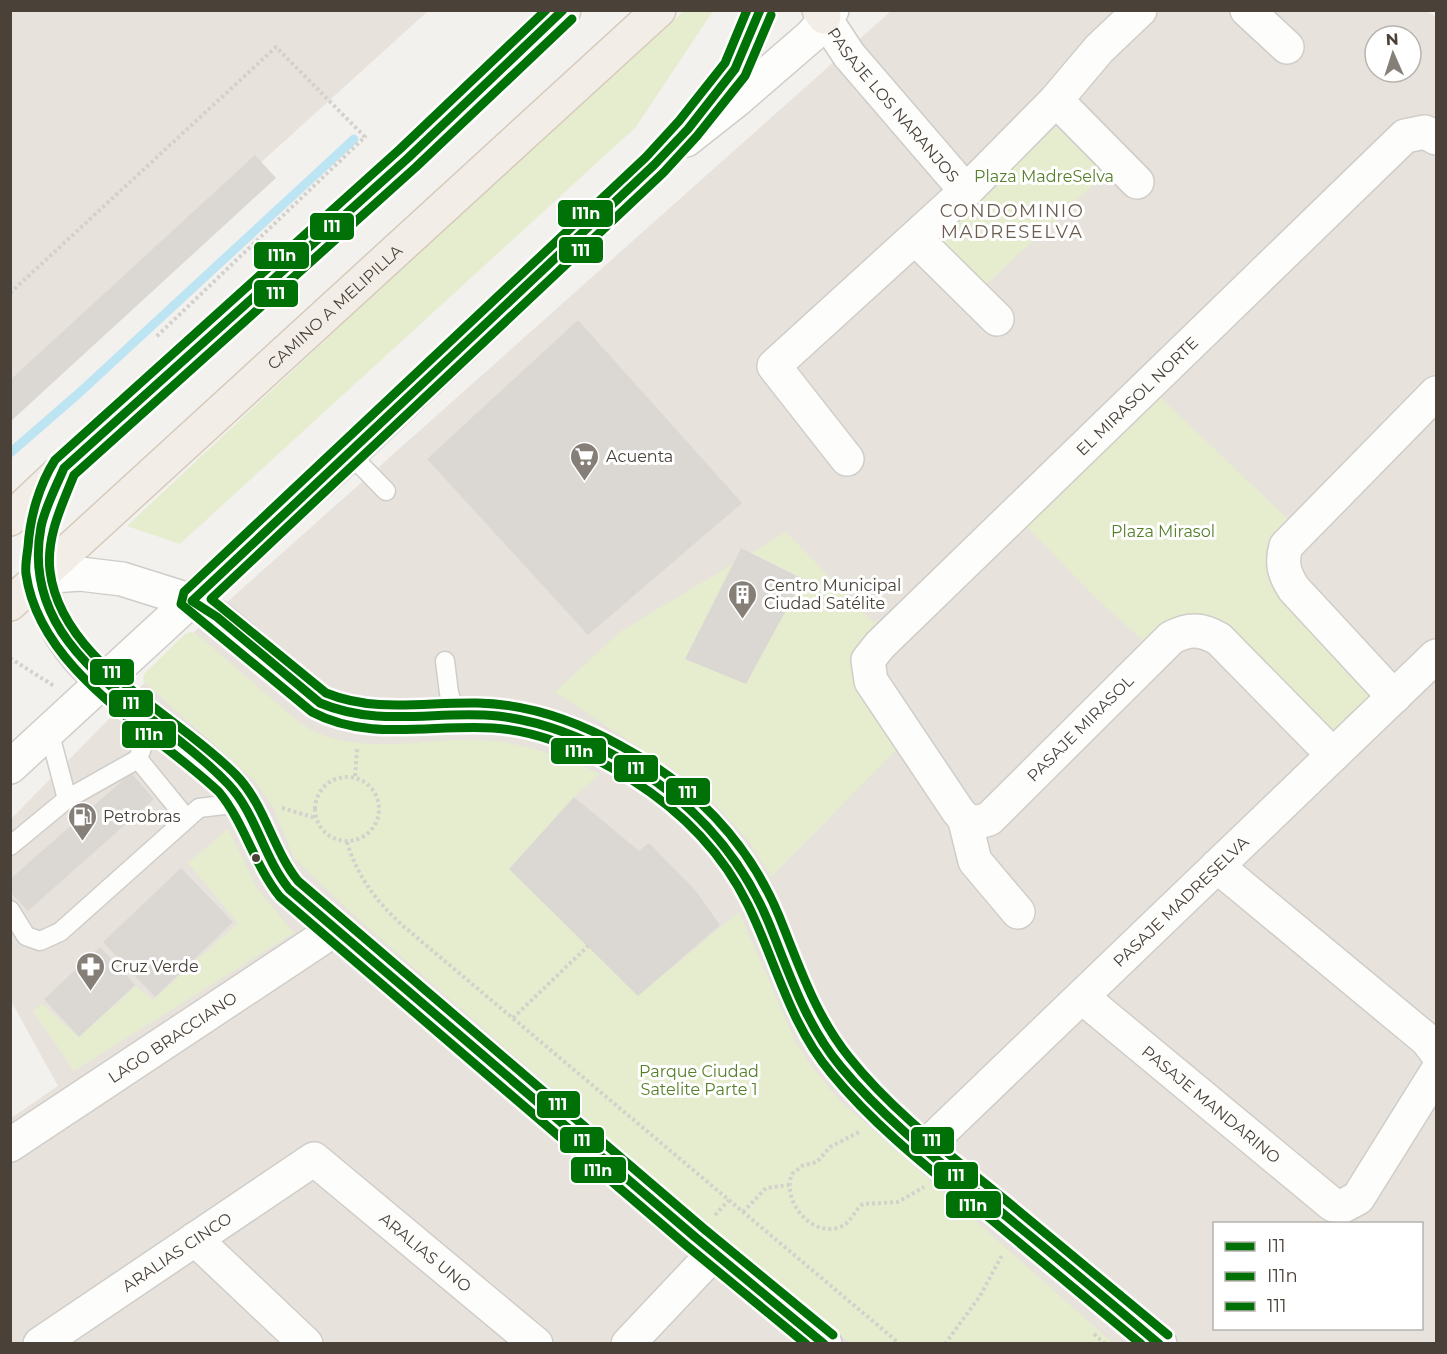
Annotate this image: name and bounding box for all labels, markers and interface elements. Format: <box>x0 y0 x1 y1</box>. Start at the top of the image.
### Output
street label: PASAJE LOS NARANJOS <box>824 24 963 186</box>
north arrow <box>1363 24 1423 84</box>
text: N <box>1385 30 1399 49</box>
park label: Plaza MadreSelva <box>974 167 1114 186</box>
line badge: I11n <box>557 199 614 228</box>
district label: CONDOMINIO MADRESELVA <box>940 200 1084 243</box>
text: I11n <box>572 204 600 223</box>
line badge: I11 <box>309 212 355 241</box>
text: I11 <box>323 217 341 236</box>
line badge: 111 <box>558 236 604 264</box>
line badge: I11n <box>253 241 310 270</box>
street label: CAMINO A MELIPILLA <box>264 241 407 374</box>
text: 111 <box>572 241 590 260</box>
text: I11n <box>268 246 296 265</box>
line badge: 111 <box>253 279 299 308</box>
text: 111 <box>267 284 285 303</box>
street label: EL MIRASOL NORTE <box>1072 333 1202 460</box>
supermarket icon: Acuenta <box>569 440 601 482</box>
place label: Acuenta <box>606 447 673 466</box>
park label: Plaza Mirasol <box>1111 522 1215 541</box>
place label: Centro Municipal Ciudad Satélite <box>764 576 901 613</box>
building icon: Centro Municipal Ciudad Satélite <box>727 578 759 620</box>
line badge: 111 <box>89 658 135 686</box>
text: 111 <box>103 663 121 682</box>
street label: PASAJE MIRASOL <box>1023 671 1138 785</box>
line badge: I11 <box>108 689 154 718</box>
text: I11 <box>122 694 140 713</box>
line badge: I11n <box>121 720 177 749</box>
text: I11n <box>135 725 163 744</box>
line badge: I11n <box>550 737 607 765</box>
text: I11n <box>565 742 593 761</box>
line badge: I11 <box>613 754 659 783</box>
text: I11 <box>627 759 645 778</box>
line badge: 111 <box>665 777 711 806</box>
text: 111 <box>679 783 697 802</box>
fuel station icon: Petrobras <box>66 800 98 842</box>
place label: Petrobras <box>103 807 181 826</box>
street label: PASAJE MADRESELVA <box>1109 832 1253 971</box>
unlabelled marker <box>250 852 262 864</box>
pharmacy icon: Cruz Verde <box>74 950 106 992</box>
place label: Cruz Verde <box>111 957 199 976</box>
street label: LAGO BRACCIANO <box>105 988 241 1087</box>
street label: PASAJE MANDARINO <box>1138 1042 1284 1167</box>
park label: Parque Ciudad Satelite Parte 1 <box>639 1062 759 1099</box>
line badge: 111 <box>536 1090 581 1119</box>
text: 111 <box>549 1095 567 1114</box>
line badge: I11 <box>559 1126 605 1154</box>
line badge: 111 <box>910 1126 955 1155</box>
text: I11 <box>573 1131 591 1150</box>
text: 111 <box>923 1131 941 1150</box>
line badge: I11n <box>570 1156 627 1184</box>
text: I11n <box>584 1161 612 1180</box>
line badge: I11 <box>933 1161 979 1190</box>
text: I11 <box>947 1166 965 1185</box>
line badge: I11n <box>945 1190 1002 1219</box>
text: I11n <box>959 1196 987 1215</box>
street label: ARALIAS CINCO <box>119 1208 235 1296</box>
street label: ARALIAS UNO <box>376 1209 475 1296</box>
legend <box>1213 1222 1423 1330</box>
text: I11 <box>1267 1235 1285 1257</box>
text: I11n <box>1267 1265 1298 1287</box>
text: 111 <box>1267 1295 1287 1317</box>

